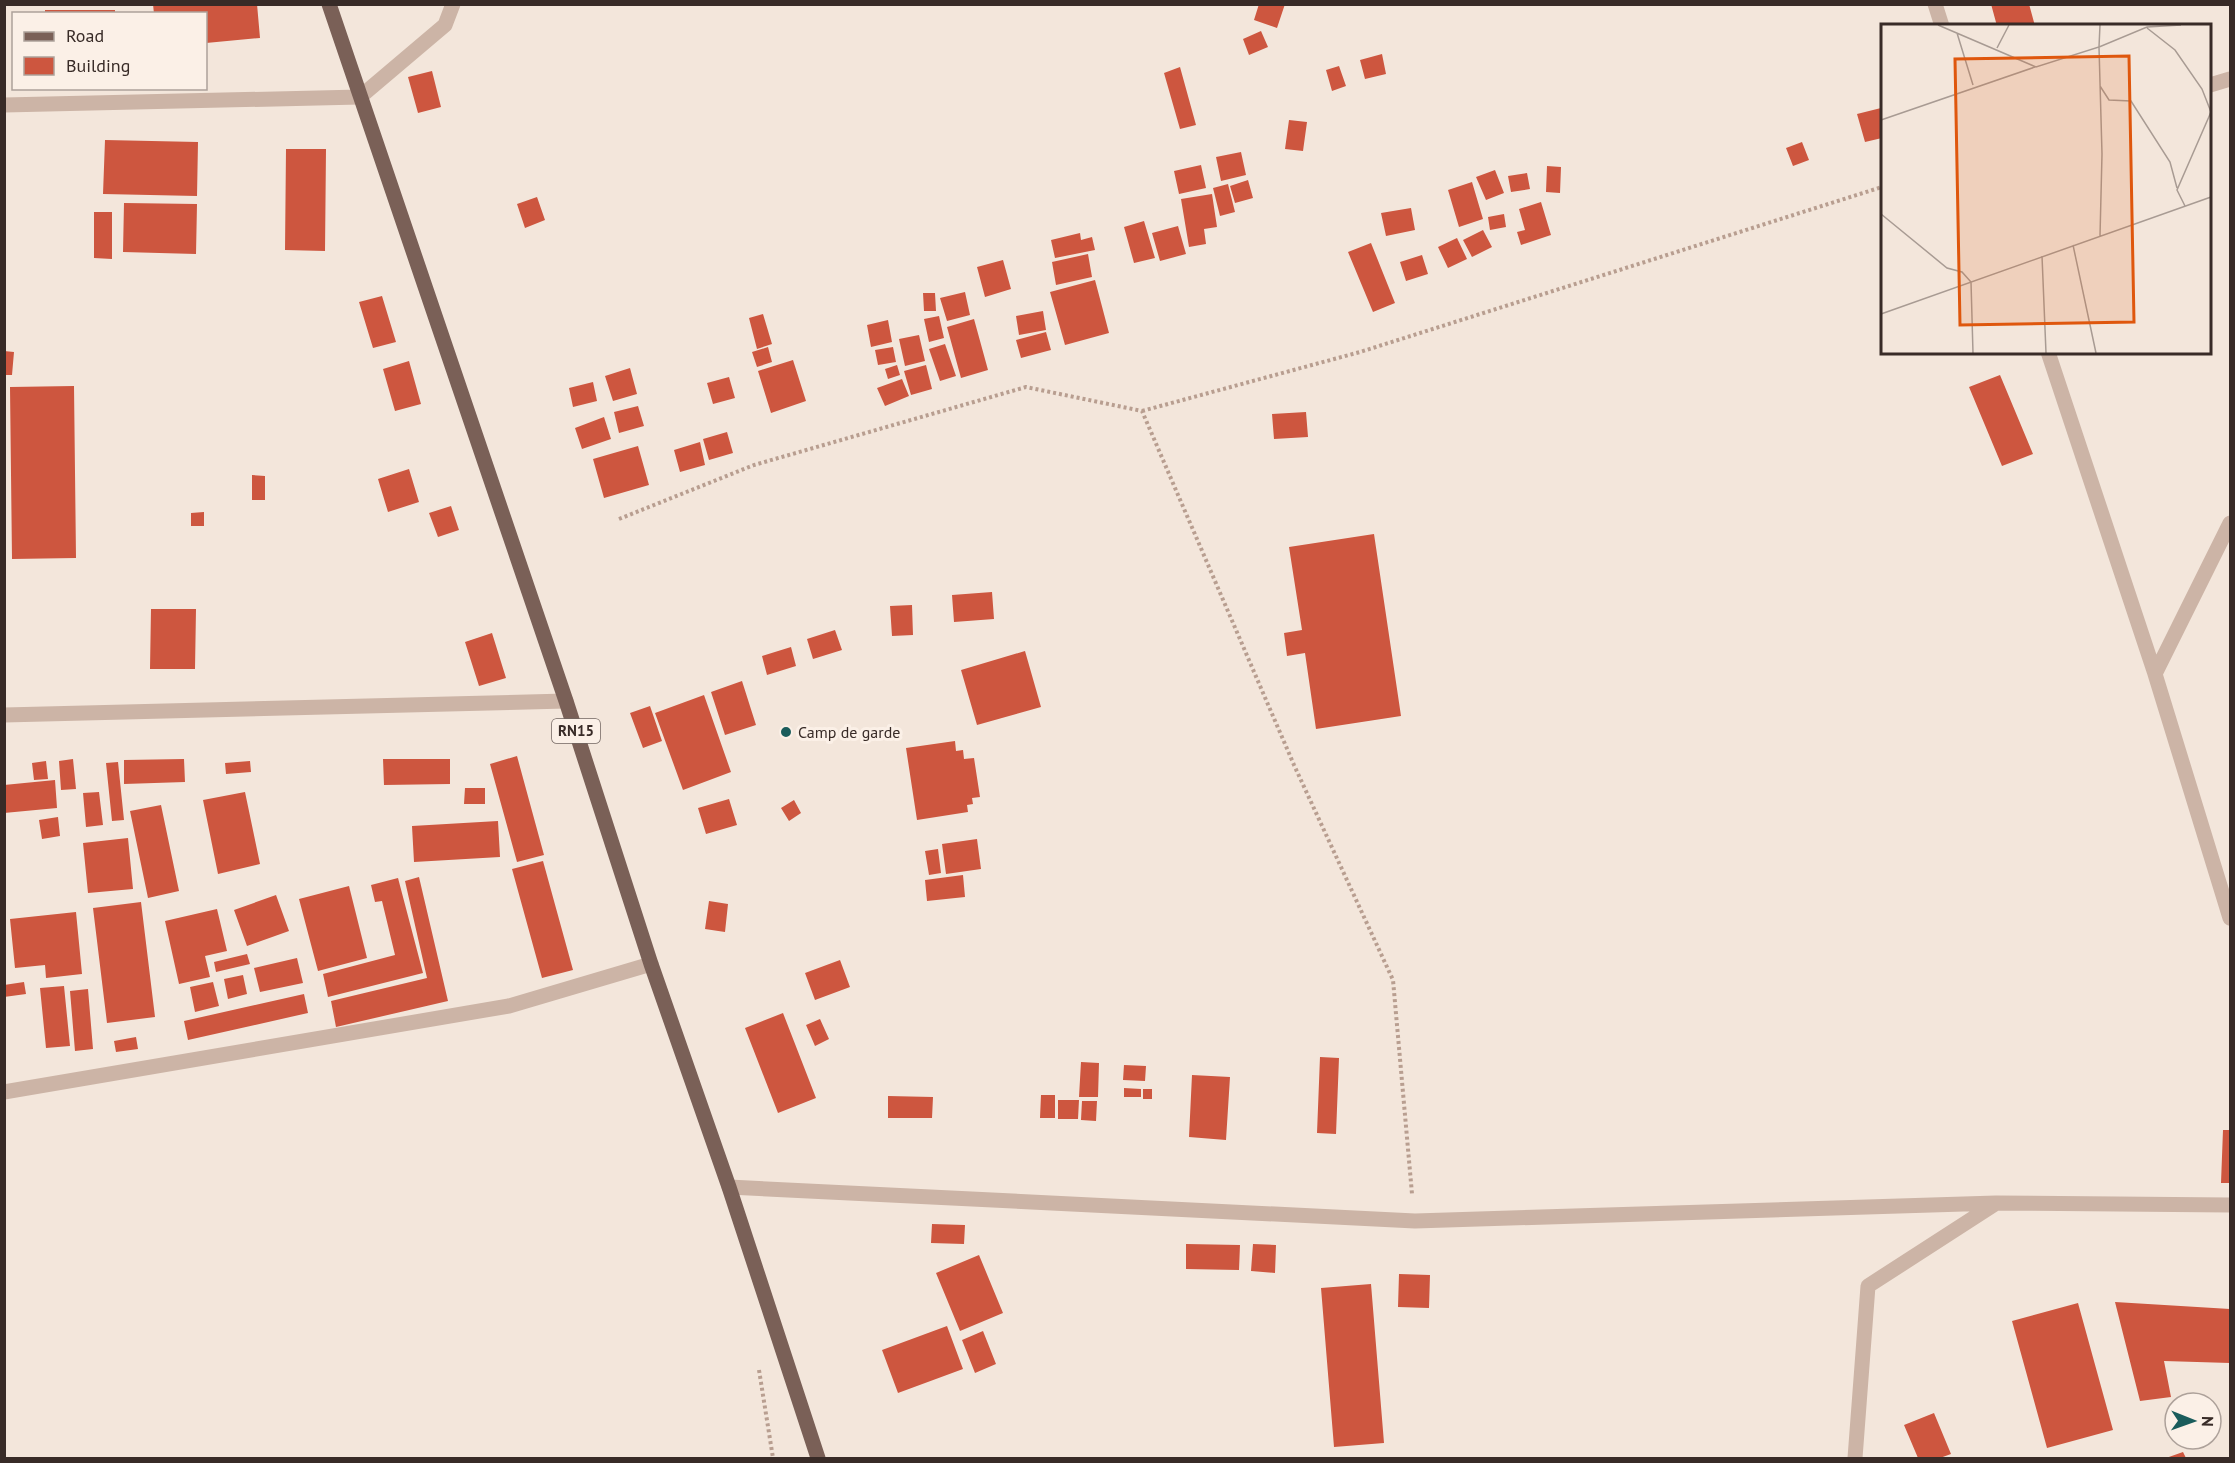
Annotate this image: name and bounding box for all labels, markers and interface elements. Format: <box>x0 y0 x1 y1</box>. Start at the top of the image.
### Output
legend <box>12 12 207 90</box>
text: Road <box>66 24 104 47</box>
inset map <box>1881 24 2211 354</box>
text: Building <box>66 54 130 77</box>
road number: RN15 <box>552 719 600 743</box>
place label: Camp de garde <box>798 722 900 742</box>
marker: Camp de garde <box>779 725 793 739</box>
north arrow <box>2163 1391 2223 1451</box>
text: N <box>2198 1416 2218 1427</box>

